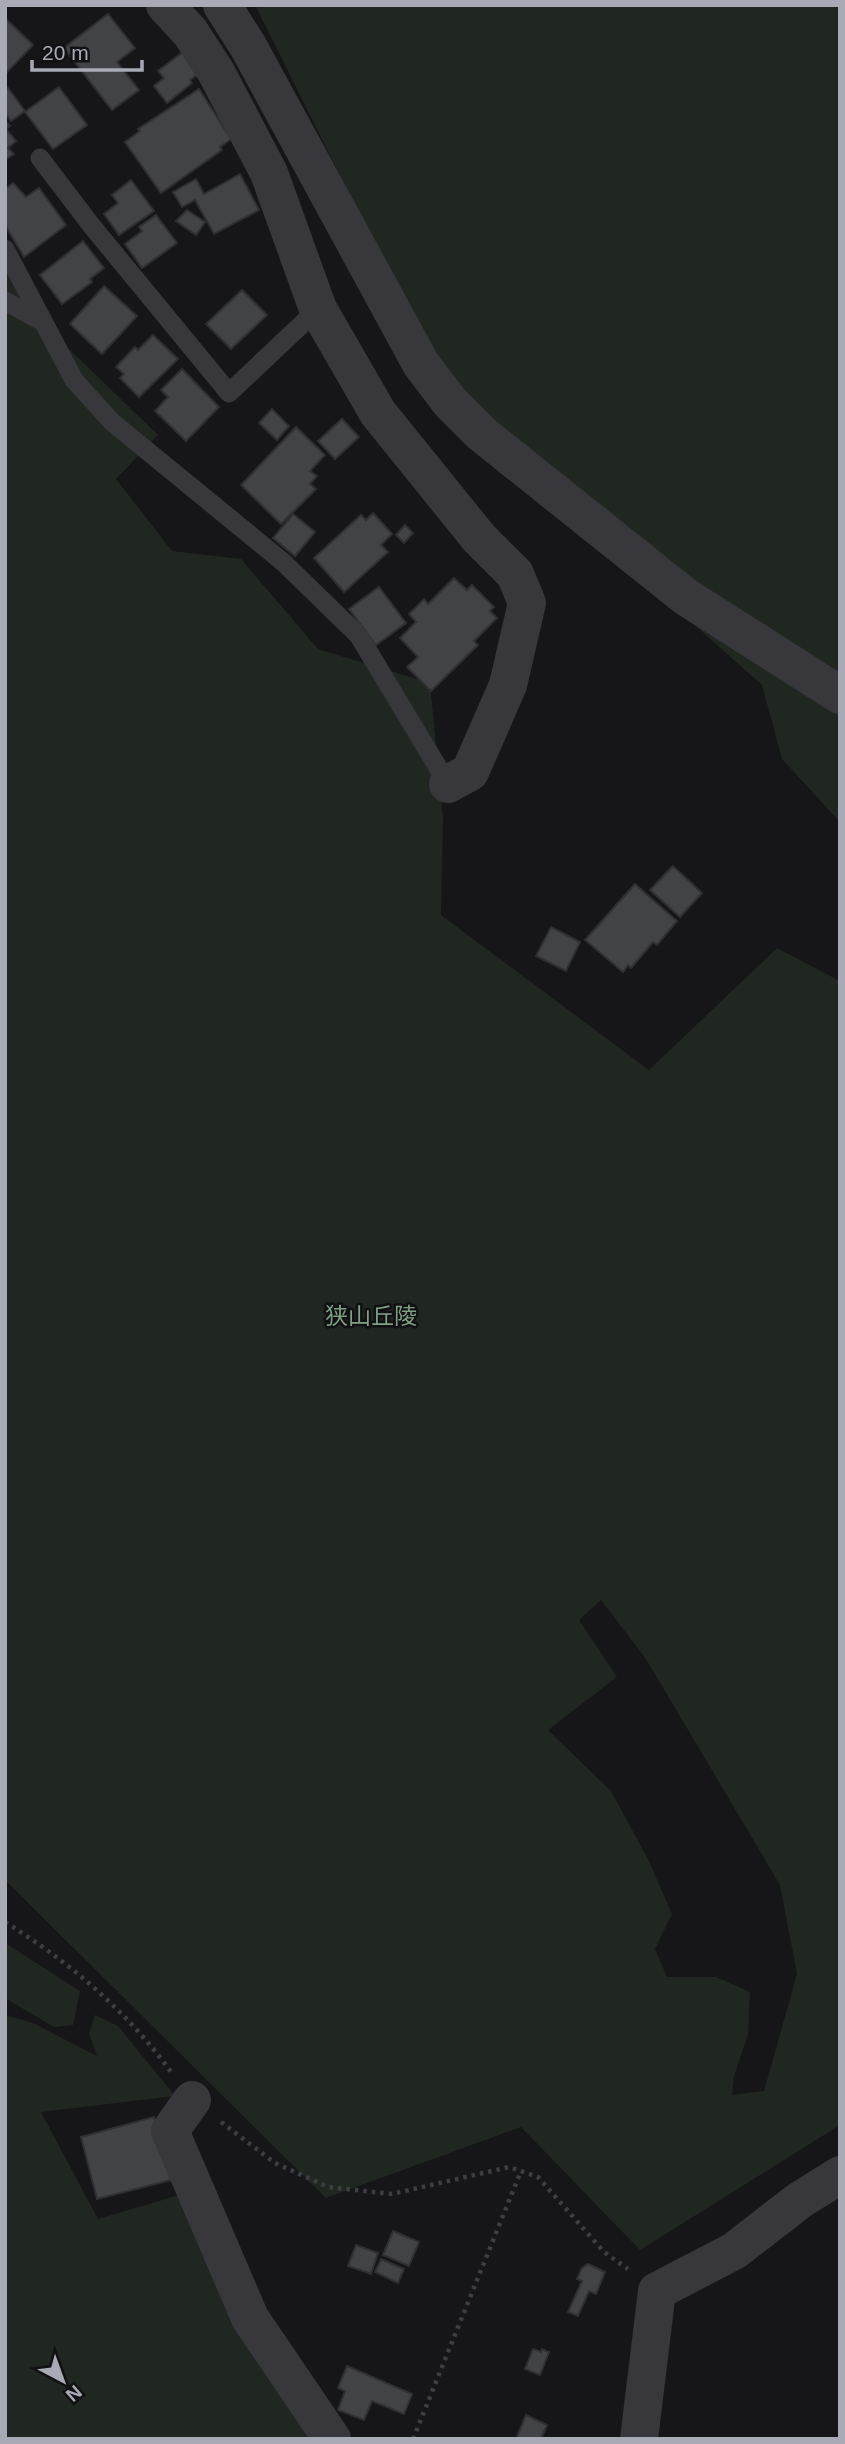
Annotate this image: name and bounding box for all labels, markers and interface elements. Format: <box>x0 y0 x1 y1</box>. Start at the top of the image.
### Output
scale bar <box>32 28 142 72</box>
text: 20 m <box>42 41 89 64</box>
park label: 狭山丘陵 <box>325 1303 417 1329</box>
north arrow <box>28 2346 98 2416</box>
text: N <box>62 2381 86 2406</box>

